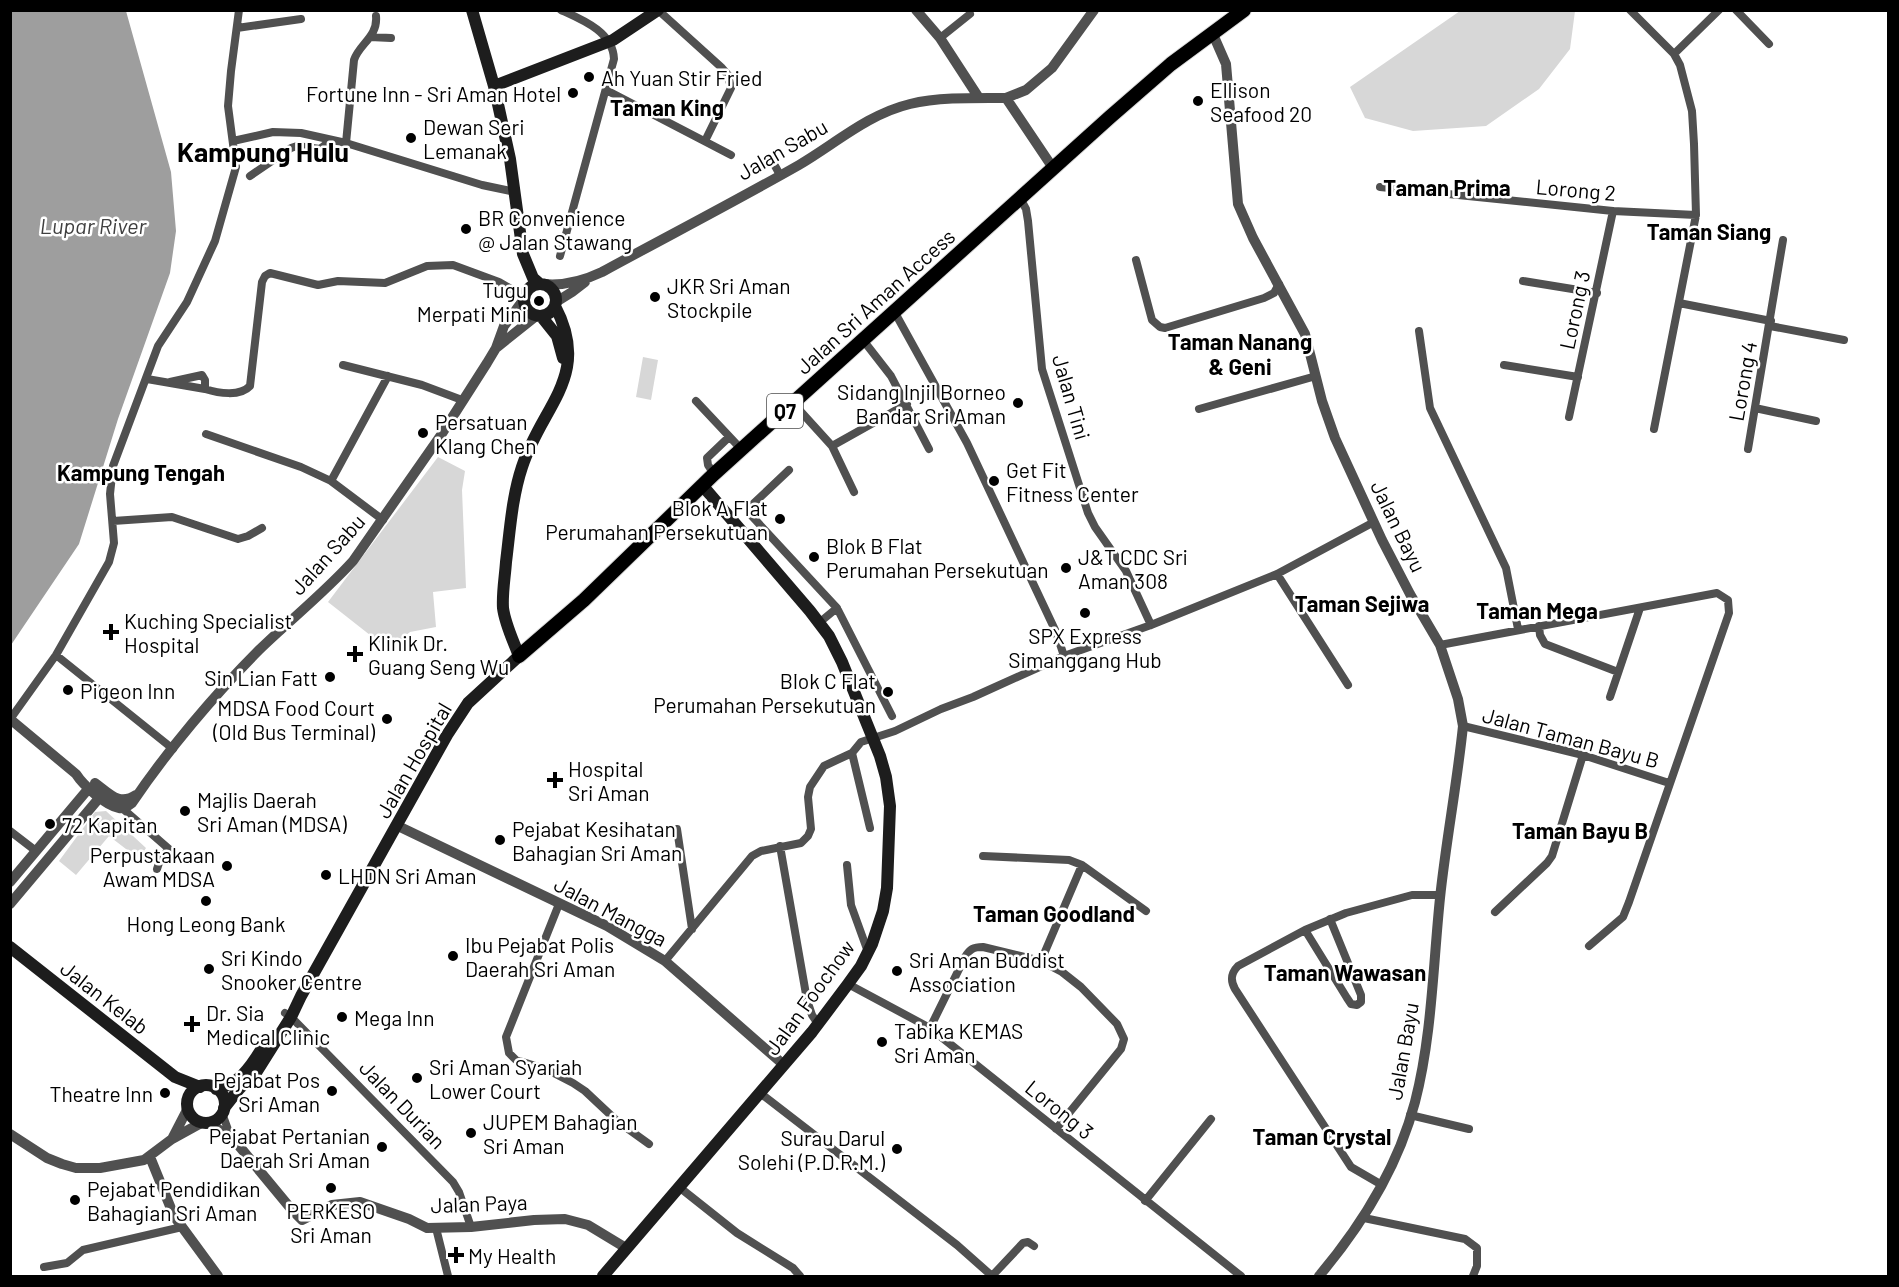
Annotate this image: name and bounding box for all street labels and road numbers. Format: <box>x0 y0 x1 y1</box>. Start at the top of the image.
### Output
street label: Jalan Sabu <box>733 113 831 185</box>
street label: Lorong 2 <box>1535 173 1617 205</box>
street label: Jalan Sri Aman Access <box>791 223 959 379</box>
street label: Lorong 3 <box>1553 268 1595 352</box>
street label: Lorong 4 <box>1723 339 1761 423</box>
street label: Jalan Tini <box>1048 351 1096 443</box>
road number: Q7 <box>767 394 803 428</box>
street label: Jalan Bayu <box>1366 476 1432 576</box>
street label: Jalan Sabu <box>284 509 370 599</box>
street label: Jalan Hospital <box>370 698 456 822</box>
street label: Jalan Taman Bayu B <box>1480 701 1662 773</box>
street label: Jalan Mangga <box>550 871 672 951</box>
street label: Jalan Foochow <box>759 935 859 1059</box>
street label: Jalan Kelab <box>56 955 154 1039</box>
street label: Jalan Bayu <box>1381 1000 1423 1102</box>
street label: Jalan Durian <box>355 1055 451 1153</box>
street label: Lorong 3 <box>1021 1074 1099 1144</box>
street label: Jalan Paya <box>430 1189 528 1217</box>

